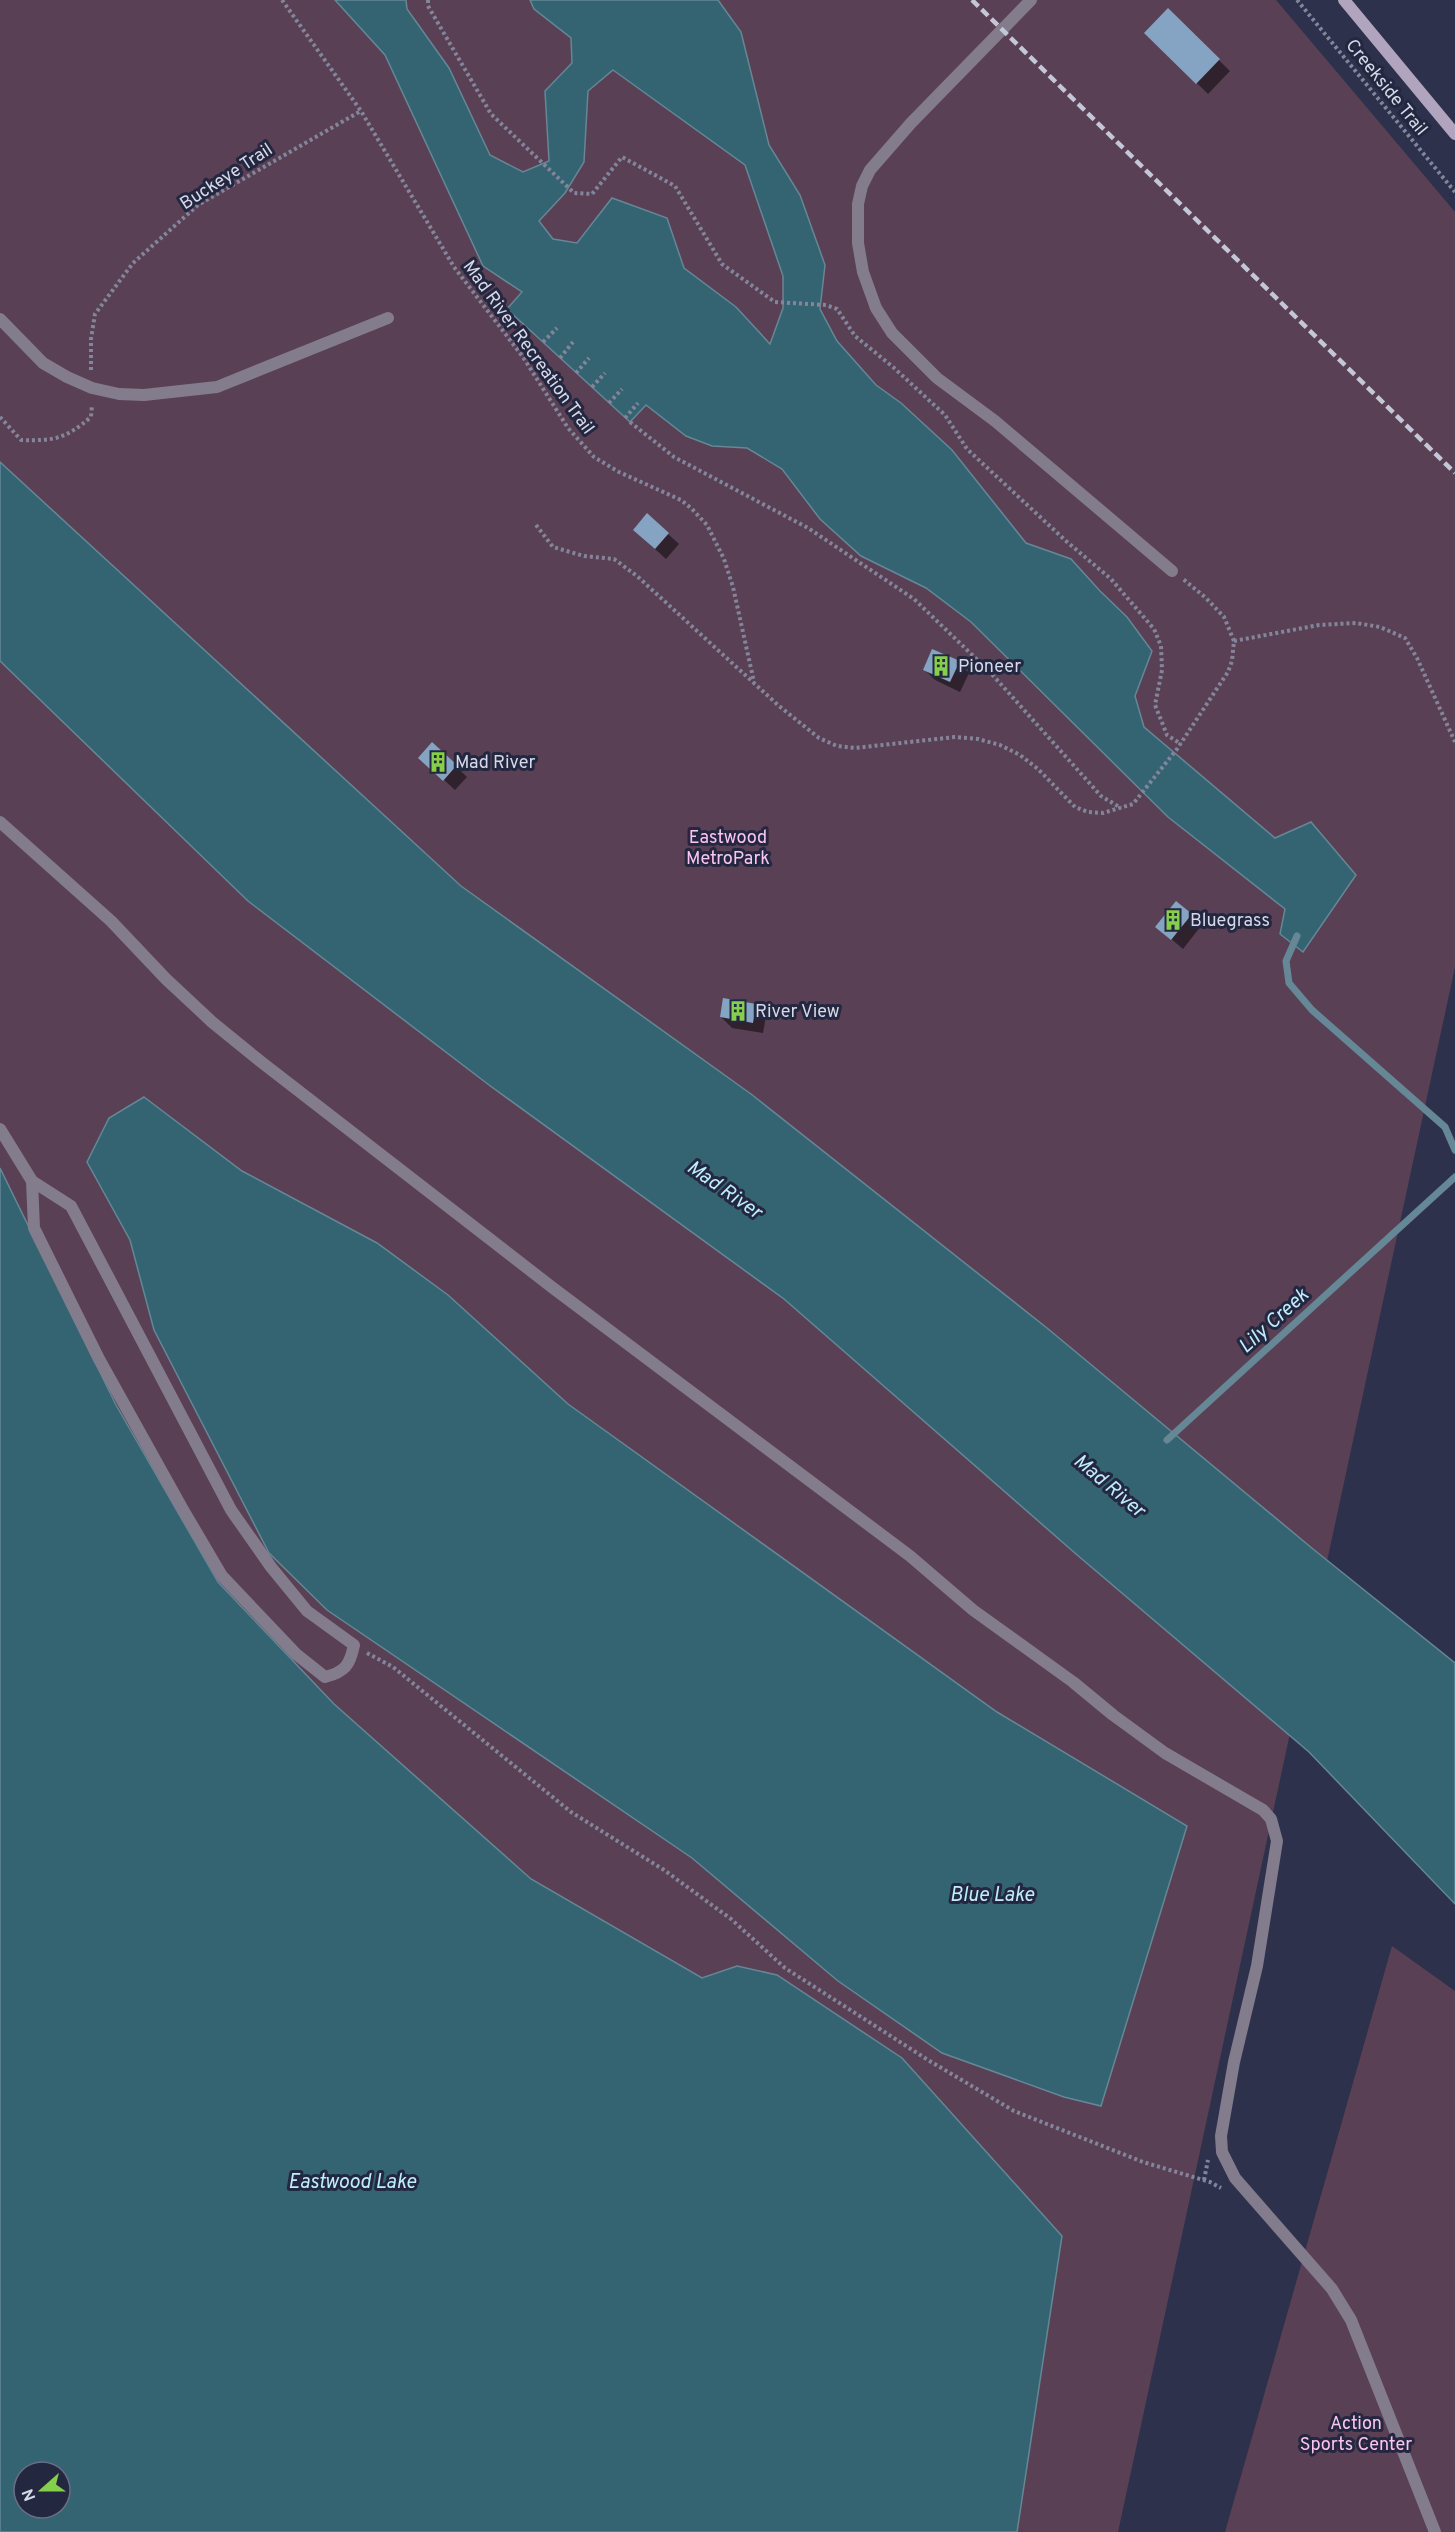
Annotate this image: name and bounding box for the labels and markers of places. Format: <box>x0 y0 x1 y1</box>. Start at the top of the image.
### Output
building icon: Pioneer <box>929 654 953 678</box>
place label: Pioneer <box>958 656 1021 679</box>
building icon: Mad River <box>426 750 450 774</box>
place label: Mad River <box>455 752 536 775</box>
building icon: Bluegrass <box>1161 908 1185 932</box>
place label: Bluegrass <box>1190 910 1270 933</box>
building icon: River View <box>726 999 750 1023</box>
place label: River View <box>755 1001 840 1024</box>

